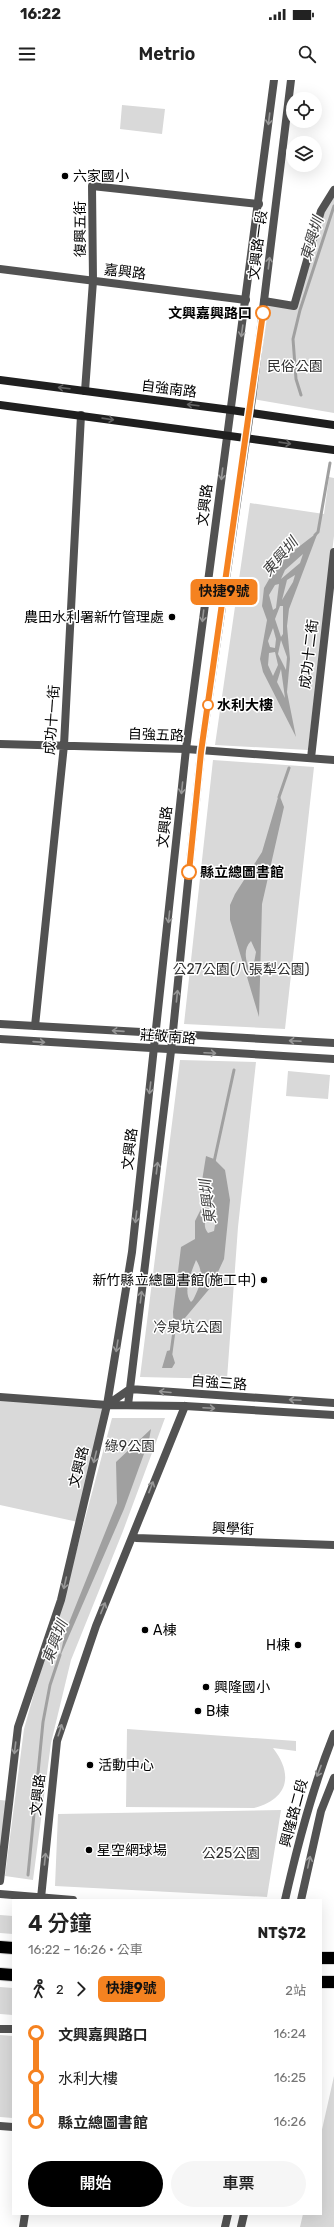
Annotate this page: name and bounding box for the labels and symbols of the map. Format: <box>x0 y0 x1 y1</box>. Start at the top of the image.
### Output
one-way arrow <box>265 112 273 125</box>
place label: 六家國小 <box>73 168 129 185</box>
marker: 六家國小 <box>60 171 70 181</box>
street label: 復興五街 <box>72 201 89 257</box>
street label: 文興路一段 <box>245 209 271 281</box>
water label: 東興圳 <box>297 213 328 263</box>
one-way arrow <box>265 256 273 269</box>
street label: 嘉興路 <box>103 261 147 283</box>
place label: 文興嘉興路口 <box>168 305 252 322</box>
marker: 文興嘉興路口 <box>255 305 271 321</box>
one-way arrow <box>238 324 246 337</box>
park label: 民俗公園 <box>267 358 323 375</box>
street label: 自強南路 <box>140 377 198 401</box>
one-way arrow <box>58 384 71 392</box>
one-way arrow <box>187 401 200 409</box>
one-way arrow <box>101 415 114 423</box>
one-way arrow <box>278 439 291 447</box>
one-way arrow <box>218 467 226 480</box>
street label: 文興路 <box>194 483 216 527</box>
water label: 東興圳 <box>258 533 303 580</box>
line badge: 快捷9號 <box>196 579 252 605</box>
place label: 農田水利署新竹管理處 <box>24 609 164 626</box>
one-way arrow <box>200 609 207 622</box>
marker: 農田水利署新竹管理處 <box>167 612 177 622</box>
street label: 成功十二街 <box>296 618 322 690</box>
street label: 成功十一街 <box>41 684 63 756</box>
place label: 水利大樓 <box>217 697 273 714</box>
marker: 水利大樓 <box>202 699 214 711</box>
street label: 自強五路 <box>128 726 184 744</box>
one-way arrow <box>178 781 186 794</box>
street label: 文興路 <box>154 805 176 849</box>
marker: 縣立總圖書館 <box>181 864 197 880</box>
place label: 縣立總圖書館 <box>200 864 284 881</box>
one-way arrow <box>165 910 172 923</box>
park label: 公27公園(八張犁公園) <box>173 961 309 978</box>
one-way arrow <box>173 990 180 1003</box>
street label: 莊敬南路 <box>139 1027 197 1047</box>
one-way arrow <box>112 1028 125 1035</box>
one-way arrow <box>32 1038 45 1045</box>
one-way arrow <box>289 1038 302 1045</box>
one-way arrow <box>203 1049 216 1057</box>
one-way arrow <box>147 1081 154 1094</box>
street label: 文興路 <box>119 1127 141 1171</box>
one-way arrow <box>153 1162 161 1175</box>
water label: 東興圳 <box>196 1177 220 1225</box>
one-way arrow <box>132 1210 139 1223</box>
place label: 新竹縣立總圖書館(施工中) <box>93 1272 256 1289</box>
marker: 新竹縣立總圖書館(施工中) <box>259 1275 269 1285</box>
one-way arrow <box>137 1291 145 1304</box>
park label: 冷泉坑公園 <box>153 1319 223 1336</box>
one-way arrow <box>113 1339 121 1352</box>
street label: 自強三路 <box>190 1373 248 1393</box>
one-way arrow <box>159 1388 172 1396</box>
one-way arrow <box>289 1397 302 1404</box>
one-way arrow <box>202 1404 215 1411</box>
park label: 綠9公園 <box>105 1438 155 1455</box>
street label: 文興路 <box>66 1445 92 1489</box>
one-way arrow <box>90 1450 98 1463</box>
one-way arrow <box>148 1482 156 1494</box>
street label: 興學街 <box>212 1520 254 1538</box>
one-way arrow <box>60 1577 68 1590</box>
one-way arrow <box>100 1602 107 1614</box>
water label: 東興圳 <box>39 1616 72 1666</box>
place label: A棟 <box>153 1622 176 1639</box>
marker: A棟 <box>140 1625 150 1635</box>
place label: H棟 <box>266 1637 290 1654</box>
marker: H棟 <box>293 1640 303 1650</box>
place label: 興隆國小 <box>214 1679 270 1696</box>
marker: 興隆國小 <box>201 1682 211 1692</box>
place label: B棟 <box>206 1703 229 1720</box>
marker: B棟 <box>193 1706 203 1716</box>
one-way arrow <box>57 1724 64 1737</box>
one-way arrow <box>12 1741 19 1754</box>
place label: 活動中心 <box>98 1757 154 1774</box>
marker: 活動中心 <box>85 1760 95 1770</box>
one-way arrow <box>315 1764 323 1776</box>
street label: 文興路 <box>27 1773 49 1817</box>
street label: 興隆路二段 <box>277 1777 311 1849</box>
place label: 星空網球場 <box>97 1842 167 1859</box>
marker: 星空網球場 <box>84 1845 94 1855</box>
park label: 公25公園 <box>202 1845 260 1862</box>
one-way arrow <box>41 1853 48 1866</box>
one-way arrow <box>305 1856 313 1869</box>

